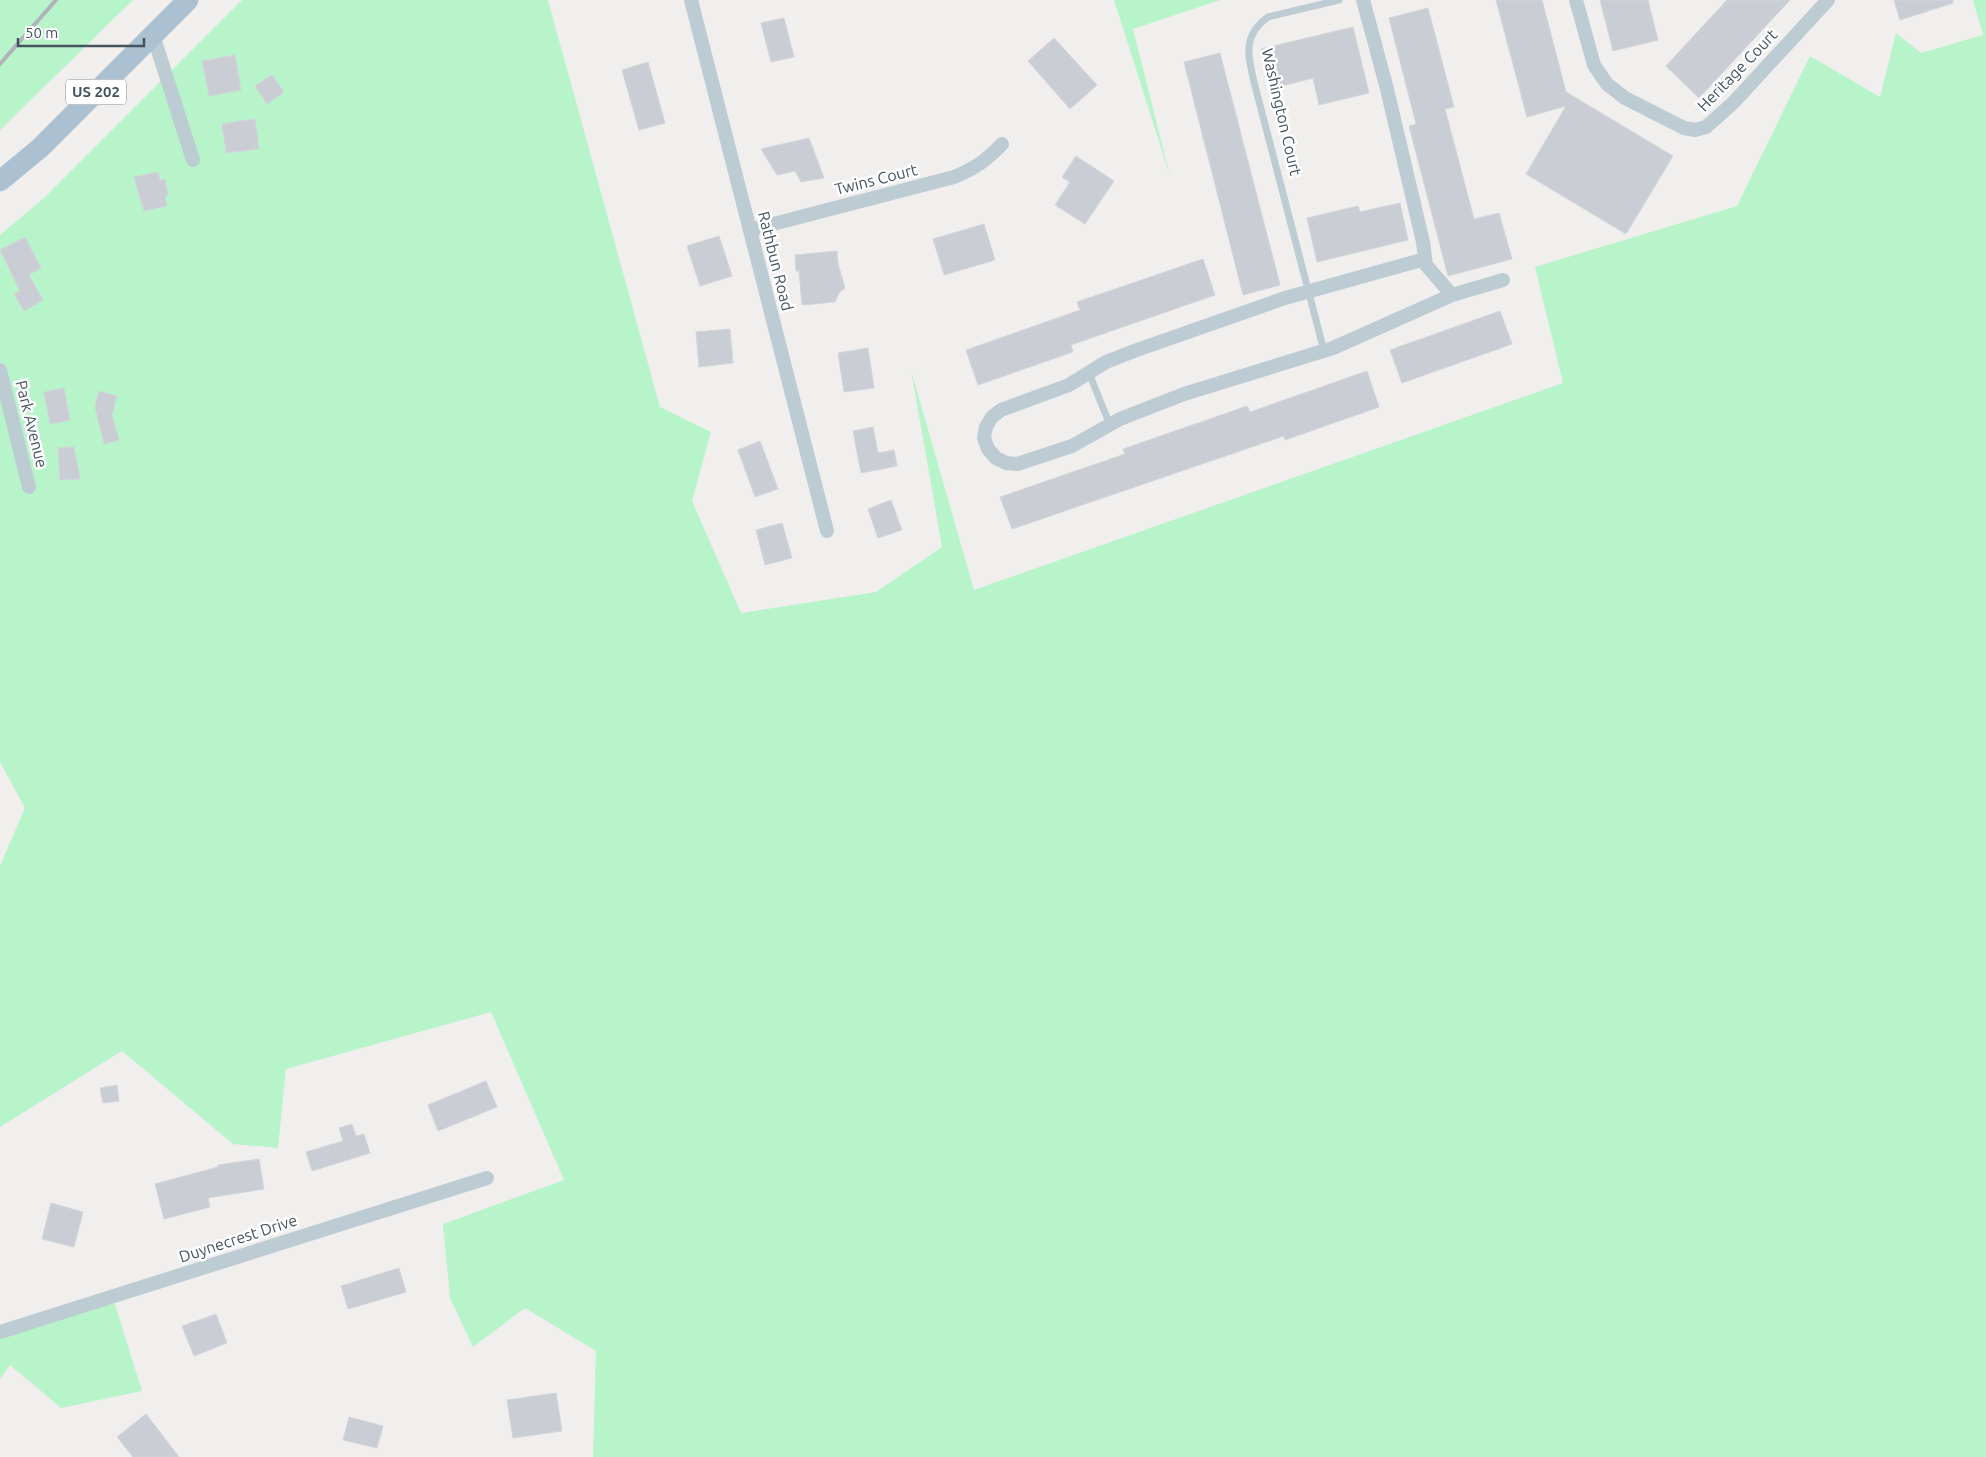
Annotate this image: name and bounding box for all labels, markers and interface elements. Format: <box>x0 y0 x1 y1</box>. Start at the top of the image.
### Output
scale bar <box>18 15 144 47</box>
text: 50 m <box>25 24 58 41</box>
street label: Heritage Court <box>1693 25 1781 115</box>
street label: Washington Court <box>1259 47 1306 178</box>
road number: US 202 <box>66 80 126 104</box>
street label: Twins Court <box>833 160 920 198</box>
street label: Rathbun Road <box>755 209 797 313</box>
street label: Park Avenue <box>12 378 52 470</box>
street label: Duynecrest Drive <box>177 1210 299 1266</box>

